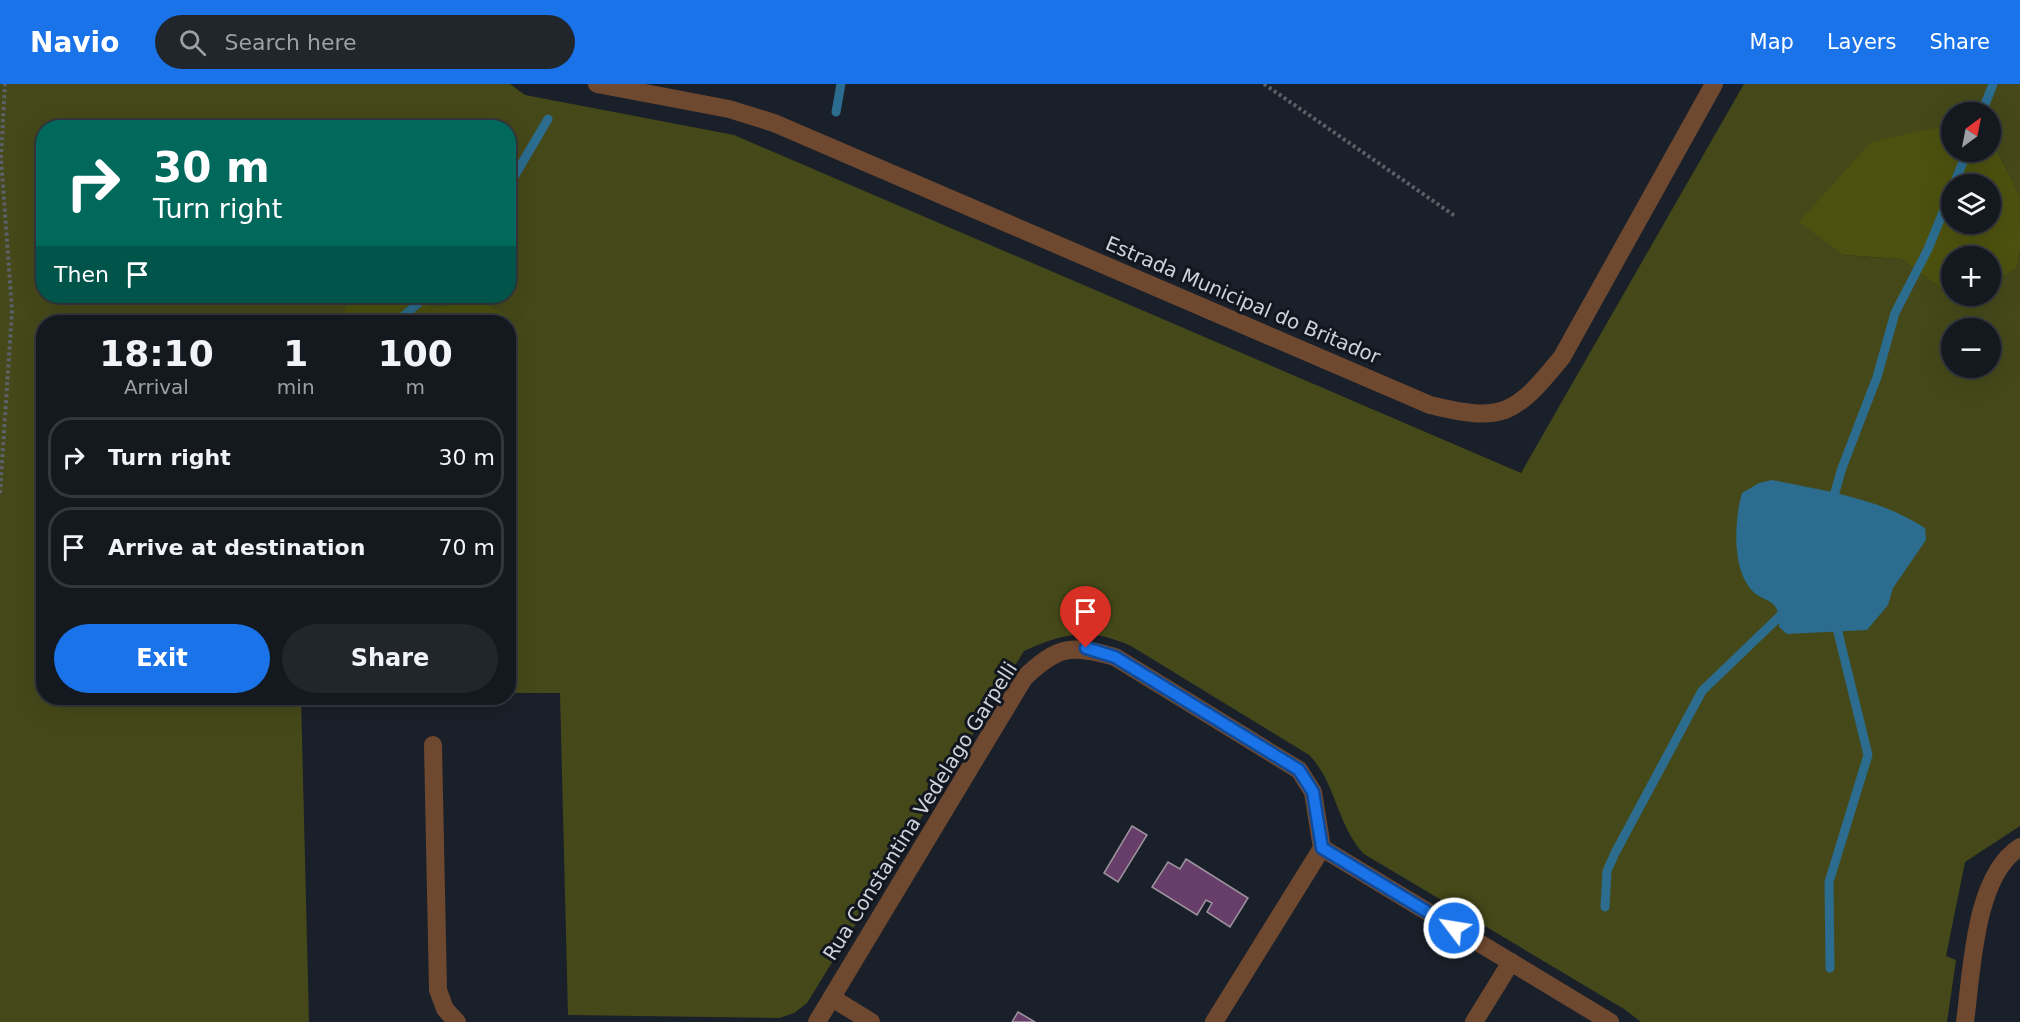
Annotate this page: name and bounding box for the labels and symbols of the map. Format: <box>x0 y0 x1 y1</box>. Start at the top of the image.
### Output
north arrow <box>1941 102 2001 162</box>
street label: Estrada Municipal do Britador <box>1102 231 1385 369</box>
pin <box>1060 586 1111 648</box>
street label: Rua Constantina Vedelago Garpelli <box>818 657 1022 965</box>
position arrow <box>1422 896 1486 960</box>

